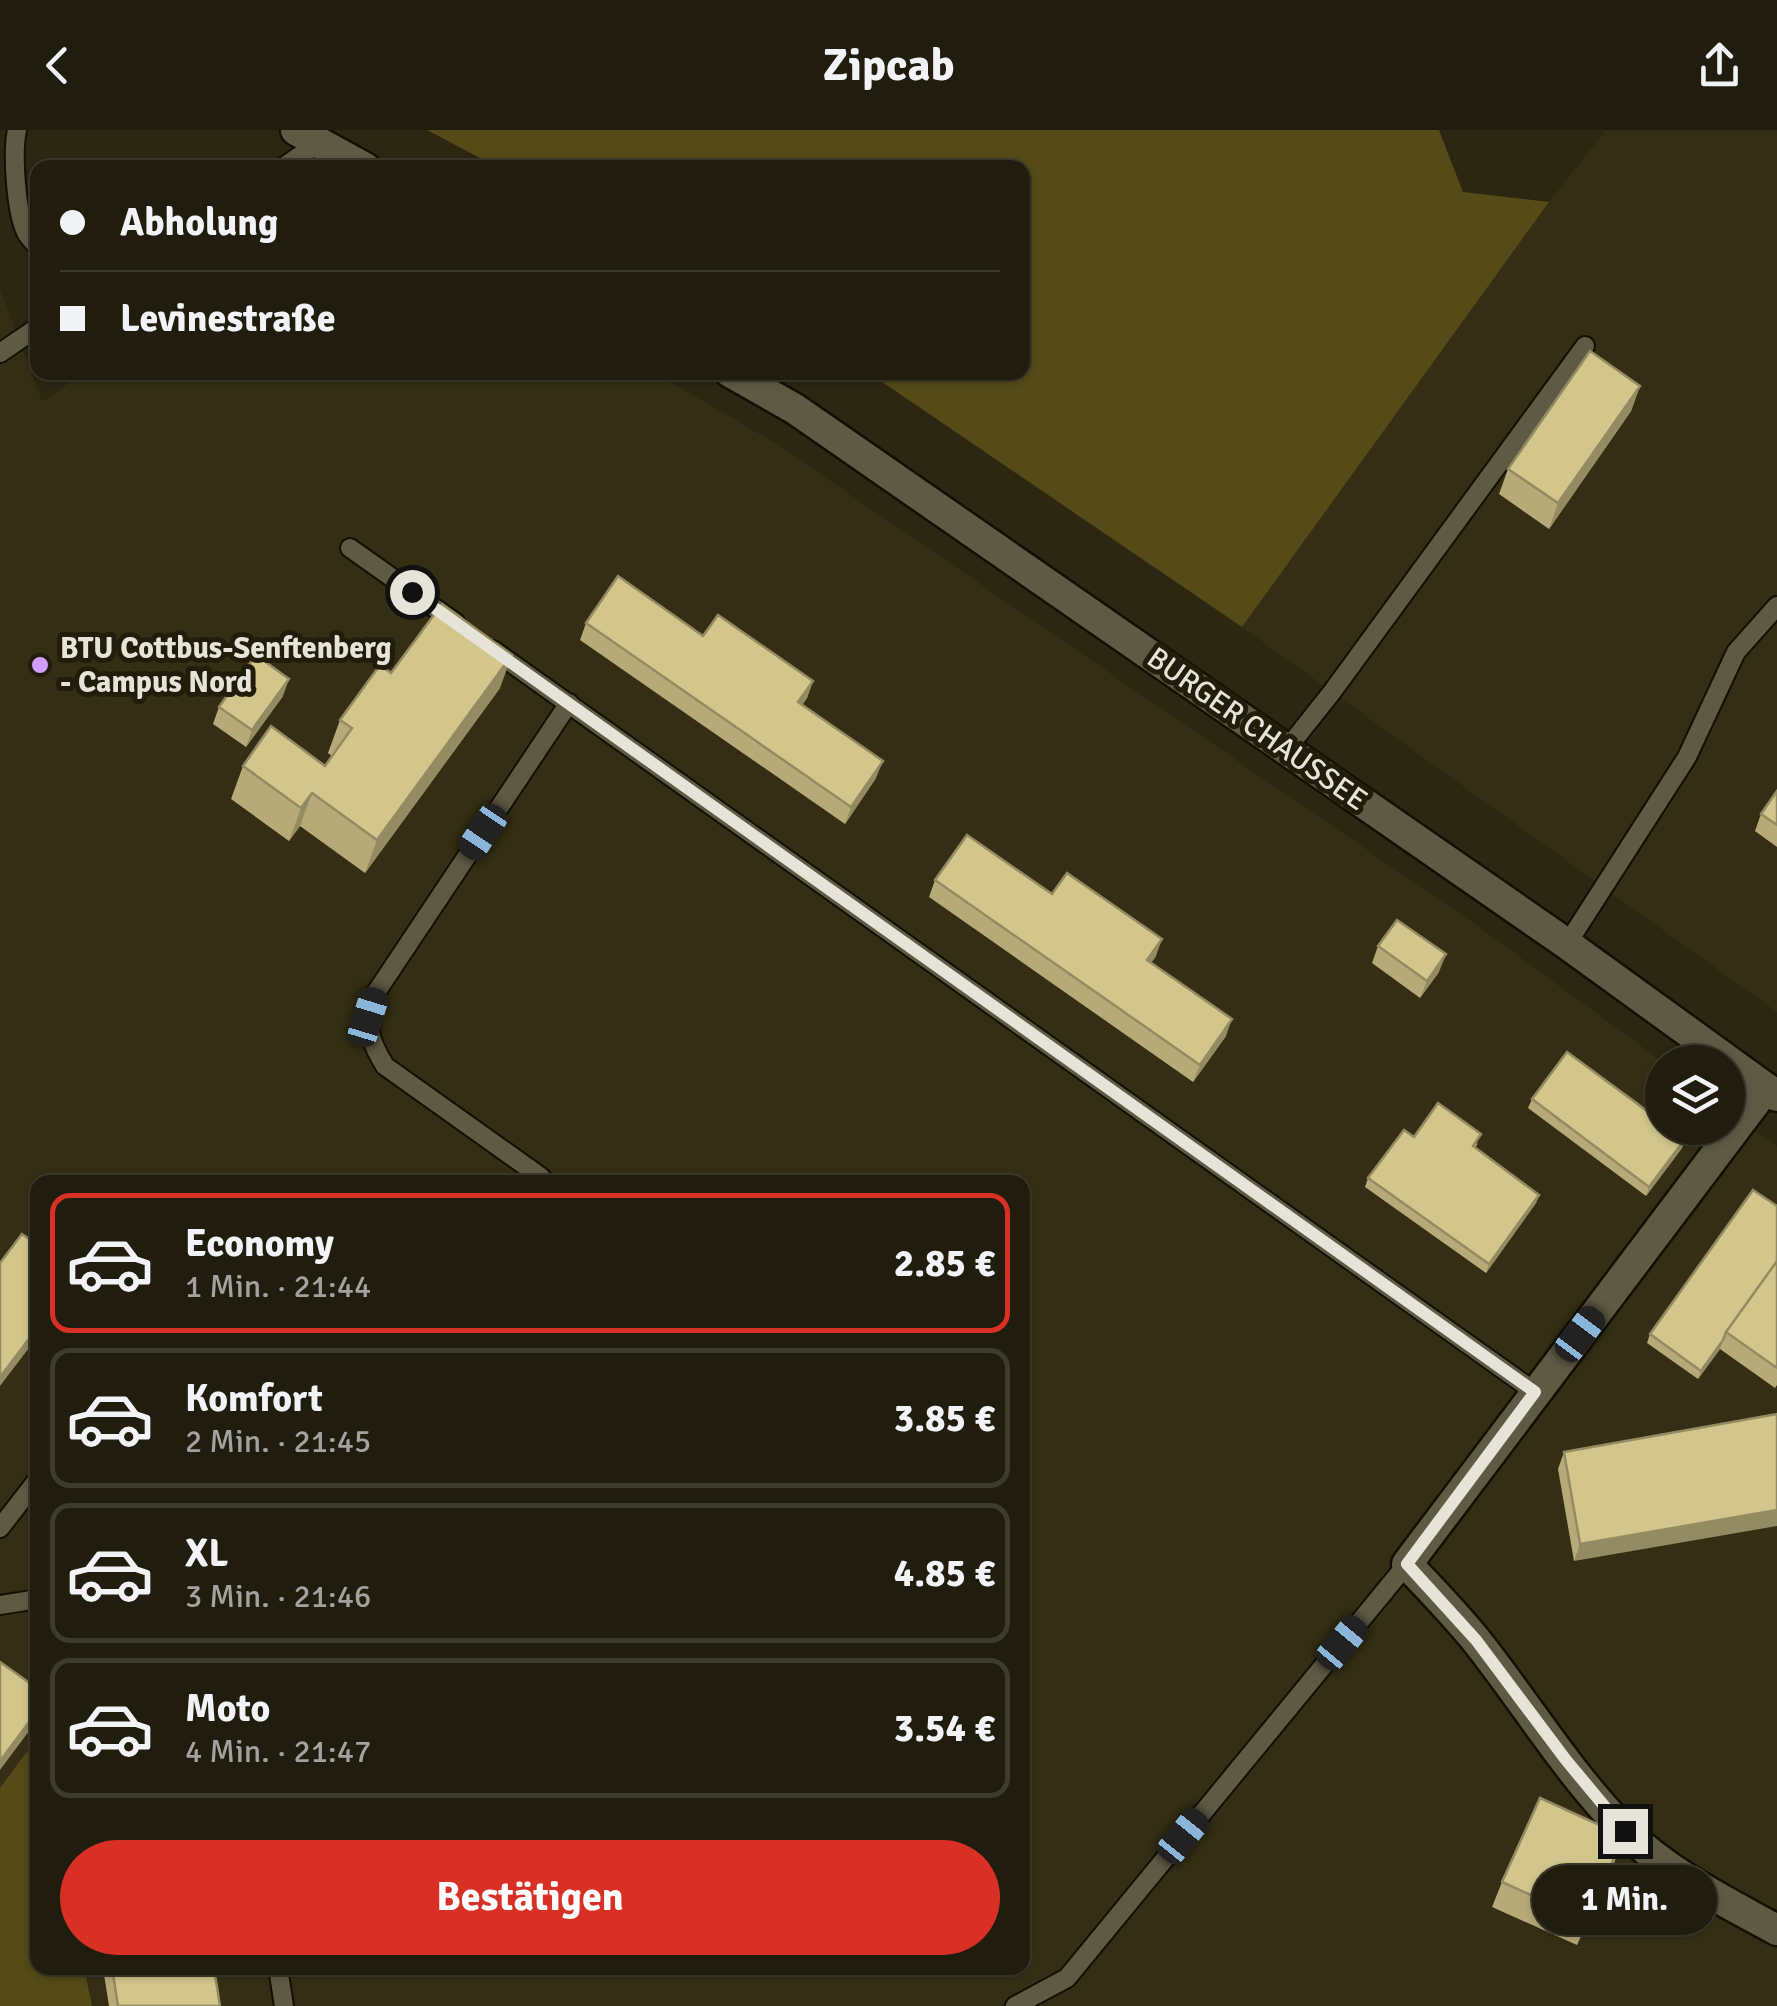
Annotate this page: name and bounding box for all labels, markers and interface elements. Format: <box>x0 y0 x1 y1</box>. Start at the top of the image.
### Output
icon: back <box>30 38 85 93</box>
text: Zipcab <box>822 38 955 93</box>
icon: share <box>1692 38 1747 93</box>
text: Abholung <box>120 199 278 246</box>
text: Levinestraße <box>120 295 336 342</box>
route start <box>390 570 435 615</box>
place label: BTU Cottbus-Senftenberg - Campus Nord <box>60 630 392 701</box>
street label: BURGER CHAUSSEE <box>1140 639 1374 819</box>
marker: BTU Cottbus-Senftenberg - Campus Nord <box>29 654 51 676</box>
car <box>454 799 512 865</box>
car <box>345 984 391 1050</box>
map controls <box>1645 1045 1745 1145</box>
button: layers <box>1645 1045 1745 1145</box>
icon: car <box>65 1218 155 1308</box>
text: Economy <box>185 1220 334 1267</box>
text: 2.85 € <box>894 1240 995 1287</box>
text: 1 Min. · 21:44 <box>185 1267 371 1306</box>
car <box>1550 1301 1610 1367</box>
icon: car <box>65 1373 155 1463</box>
text: Komfort <box>185 1375 323 1422</box>
text: 3.85 € <box>894 1395 995 1442</box>
text: 2 Min. · 21:45 <box>185 1422 371 1461</box>
icon: car <box>65 1528 155 1618</box>
text: XL <box>185 1530 228 1577</box>
text: 4.85 € <box>894 1550 995 1597</box>
text: 3 Min. · 21:46 <box>185 1577 371 1616</box>
car <box>1311 1610 1373 1676</box>
icon: car <box>65 1683 155 1773</box>
text: Moto <box>185 1685 270 1732</box>
text: 3.54 € <box>894 1705 995 1752</box>
text: 4 Min. · 21:47 <box>185 1732 371 1771</box>
car <box>1152 1803 1214 1869</box>
route end <box>1603 1809 1648 1854</box>
button: Bestätigen <box>60 1840 1000 1955</box>
callout: 1 Min. <box>1532 1866 1718 1936</box>
text: 1 Min. <box>1581 1880 1668 1919</box>

